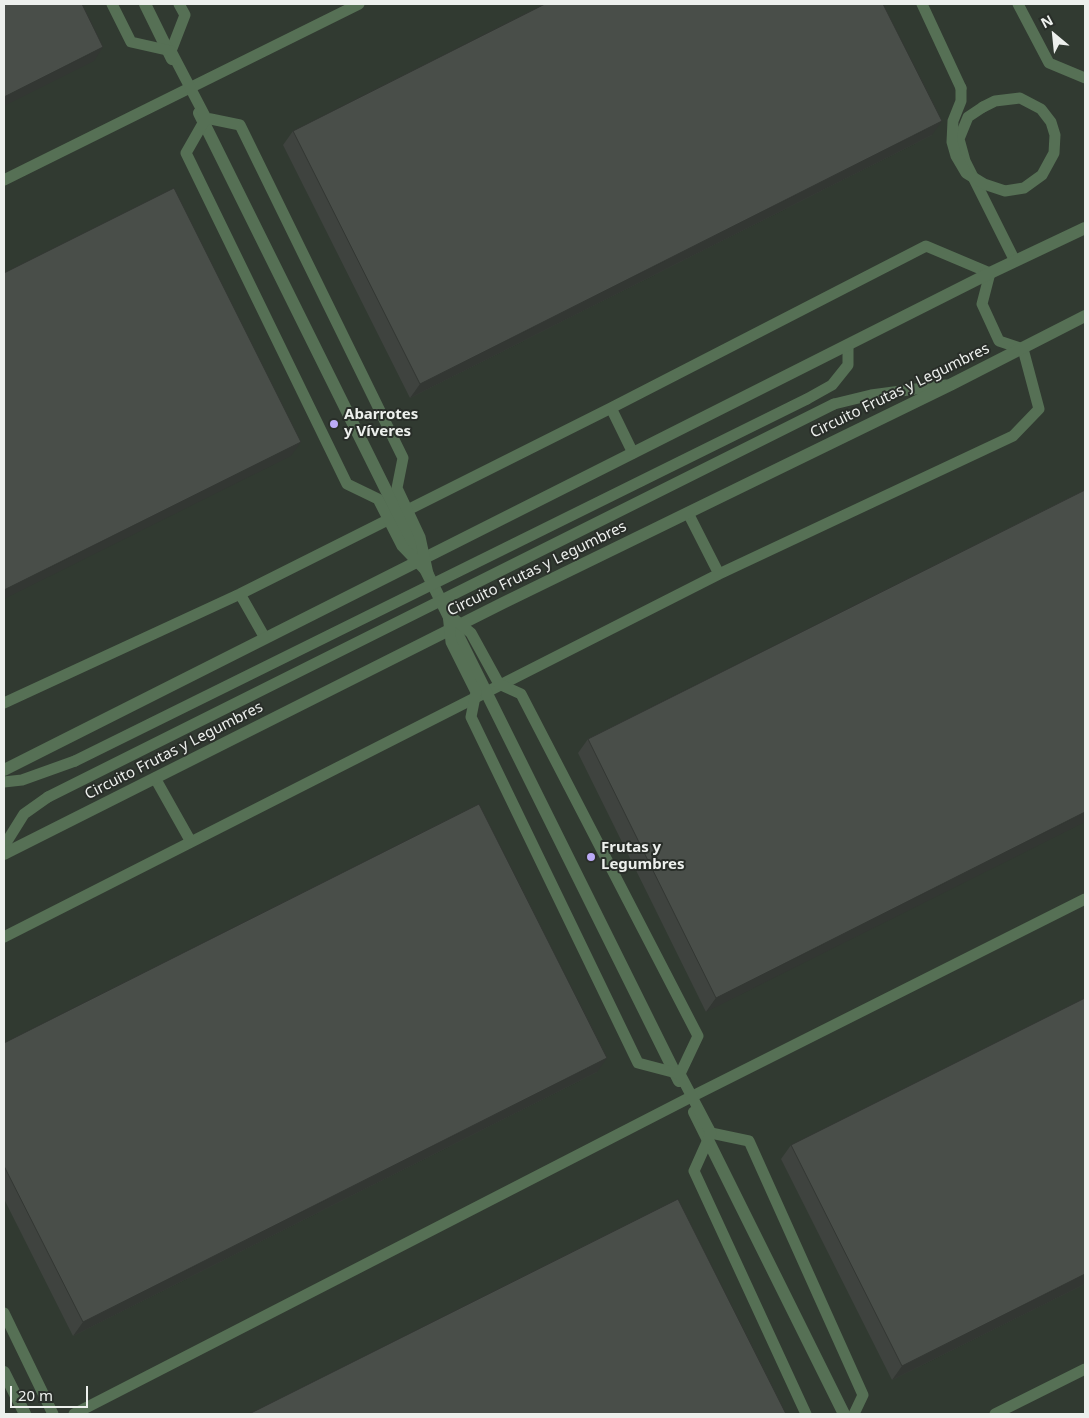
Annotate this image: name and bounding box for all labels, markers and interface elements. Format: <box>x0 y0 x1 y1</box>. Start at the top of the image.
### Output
north arrow <box>1029 10 1079 60</box>
text: N <box>1037 10 1056 32</box>
street label: Circuito Frutas y Legumbres <box>807 340 993 442</box>
place label: Abarrotes y Víveres <box>344 406 418 441</box>
marker: Abarrotes y Víveres <box>328 418 340 430</box>
street label: Circuito Frutas y Legumbres <box>444 518 630 620</box>
street label: Circuito Frutas y Legumbres <box>82 698 266 804</box>
place label: Frutas y Legumbres <box>601 839 685 874</box>
marker: Frutas y Legumbres <box>585 851 597 863</box>
scale bar <box>12 1376 90 1408</box>
text: 20 m <box>18 1385 53 1405</box>

